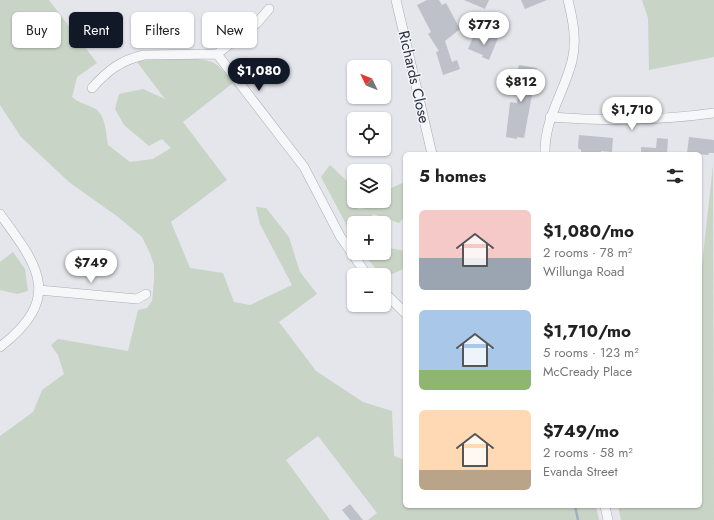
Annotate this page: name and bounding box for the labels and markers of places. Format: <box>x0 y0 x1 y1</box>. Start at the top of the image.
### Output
pin: $773 <box>460 12 508 46</box>
pin: $1,080 <box>226 58 292 92</box>
pin: $812 <box>497 69 545 103</box>
pin: $1,710 <box>599 97 665 131</box>
pin: $749 <box>67 250 115 284</box>

